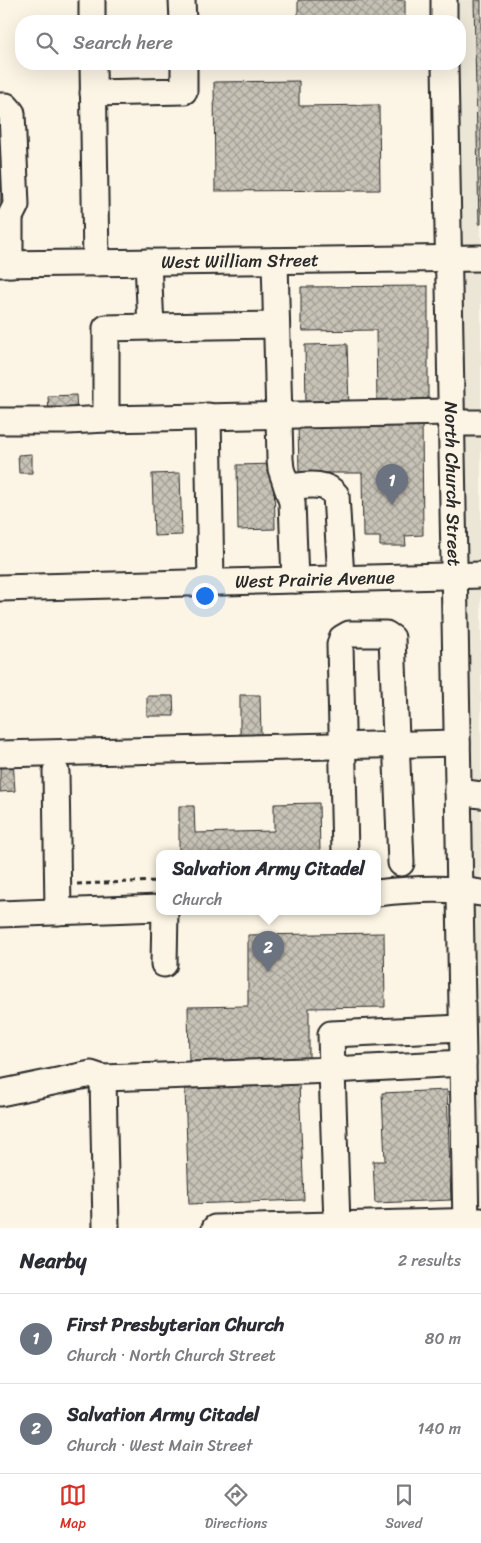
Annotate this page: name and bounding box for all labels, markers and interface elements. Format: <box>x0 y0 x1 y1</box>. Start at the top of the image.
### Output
search box <box>15 15 466 70</box>
text: Search here <box>73 26 173 59</box>
icon: search <box>33 29 61 57</box>
street label: West William Street <box>161 244 319 278</box>
street label: North Church Street <box>435 401 470 567</box>
pin: 1 <box>376 464 408 505</box>
street label: West Prairie Avenue <box>235 561 395 598</box>
your location <box>192 583 218 609</box>
popup <box>156 850 381 915</box>
text: Salvation Army Citadel <box>172 852 365 885</box>
text: Church <box>172 885 222 914</box>
pin: 2 <box>252 931 284 972</box>
text: Nearby <box>20 1242 86 1280</box>
text: 2 results <box>398 1246 461 1275</box>
text: First Presbyterian Church <box>67 1308 284 1341</box>
text: 1 <box>33 1324 39 1353</box>
text: 80 m <box>425 1324 461 1353</box>
text: Church · North Church Street <box>67 1341 276 1370</box>
text: Salvation Army Citadel <box>67 1398 259 1431</box>
text: 2 <box>31 1414 41 1443</box>
text: 140 m <box>418 1414 461 1443</box>
text: Church · West Main Street <box>67 1431 253 1460</box>
tab: Map <box>59 1481 87 1536</box>
tab: Directions <box>205 1481 267 1536</box>
tab: Saved <box>385 1481 422 1536</box>

